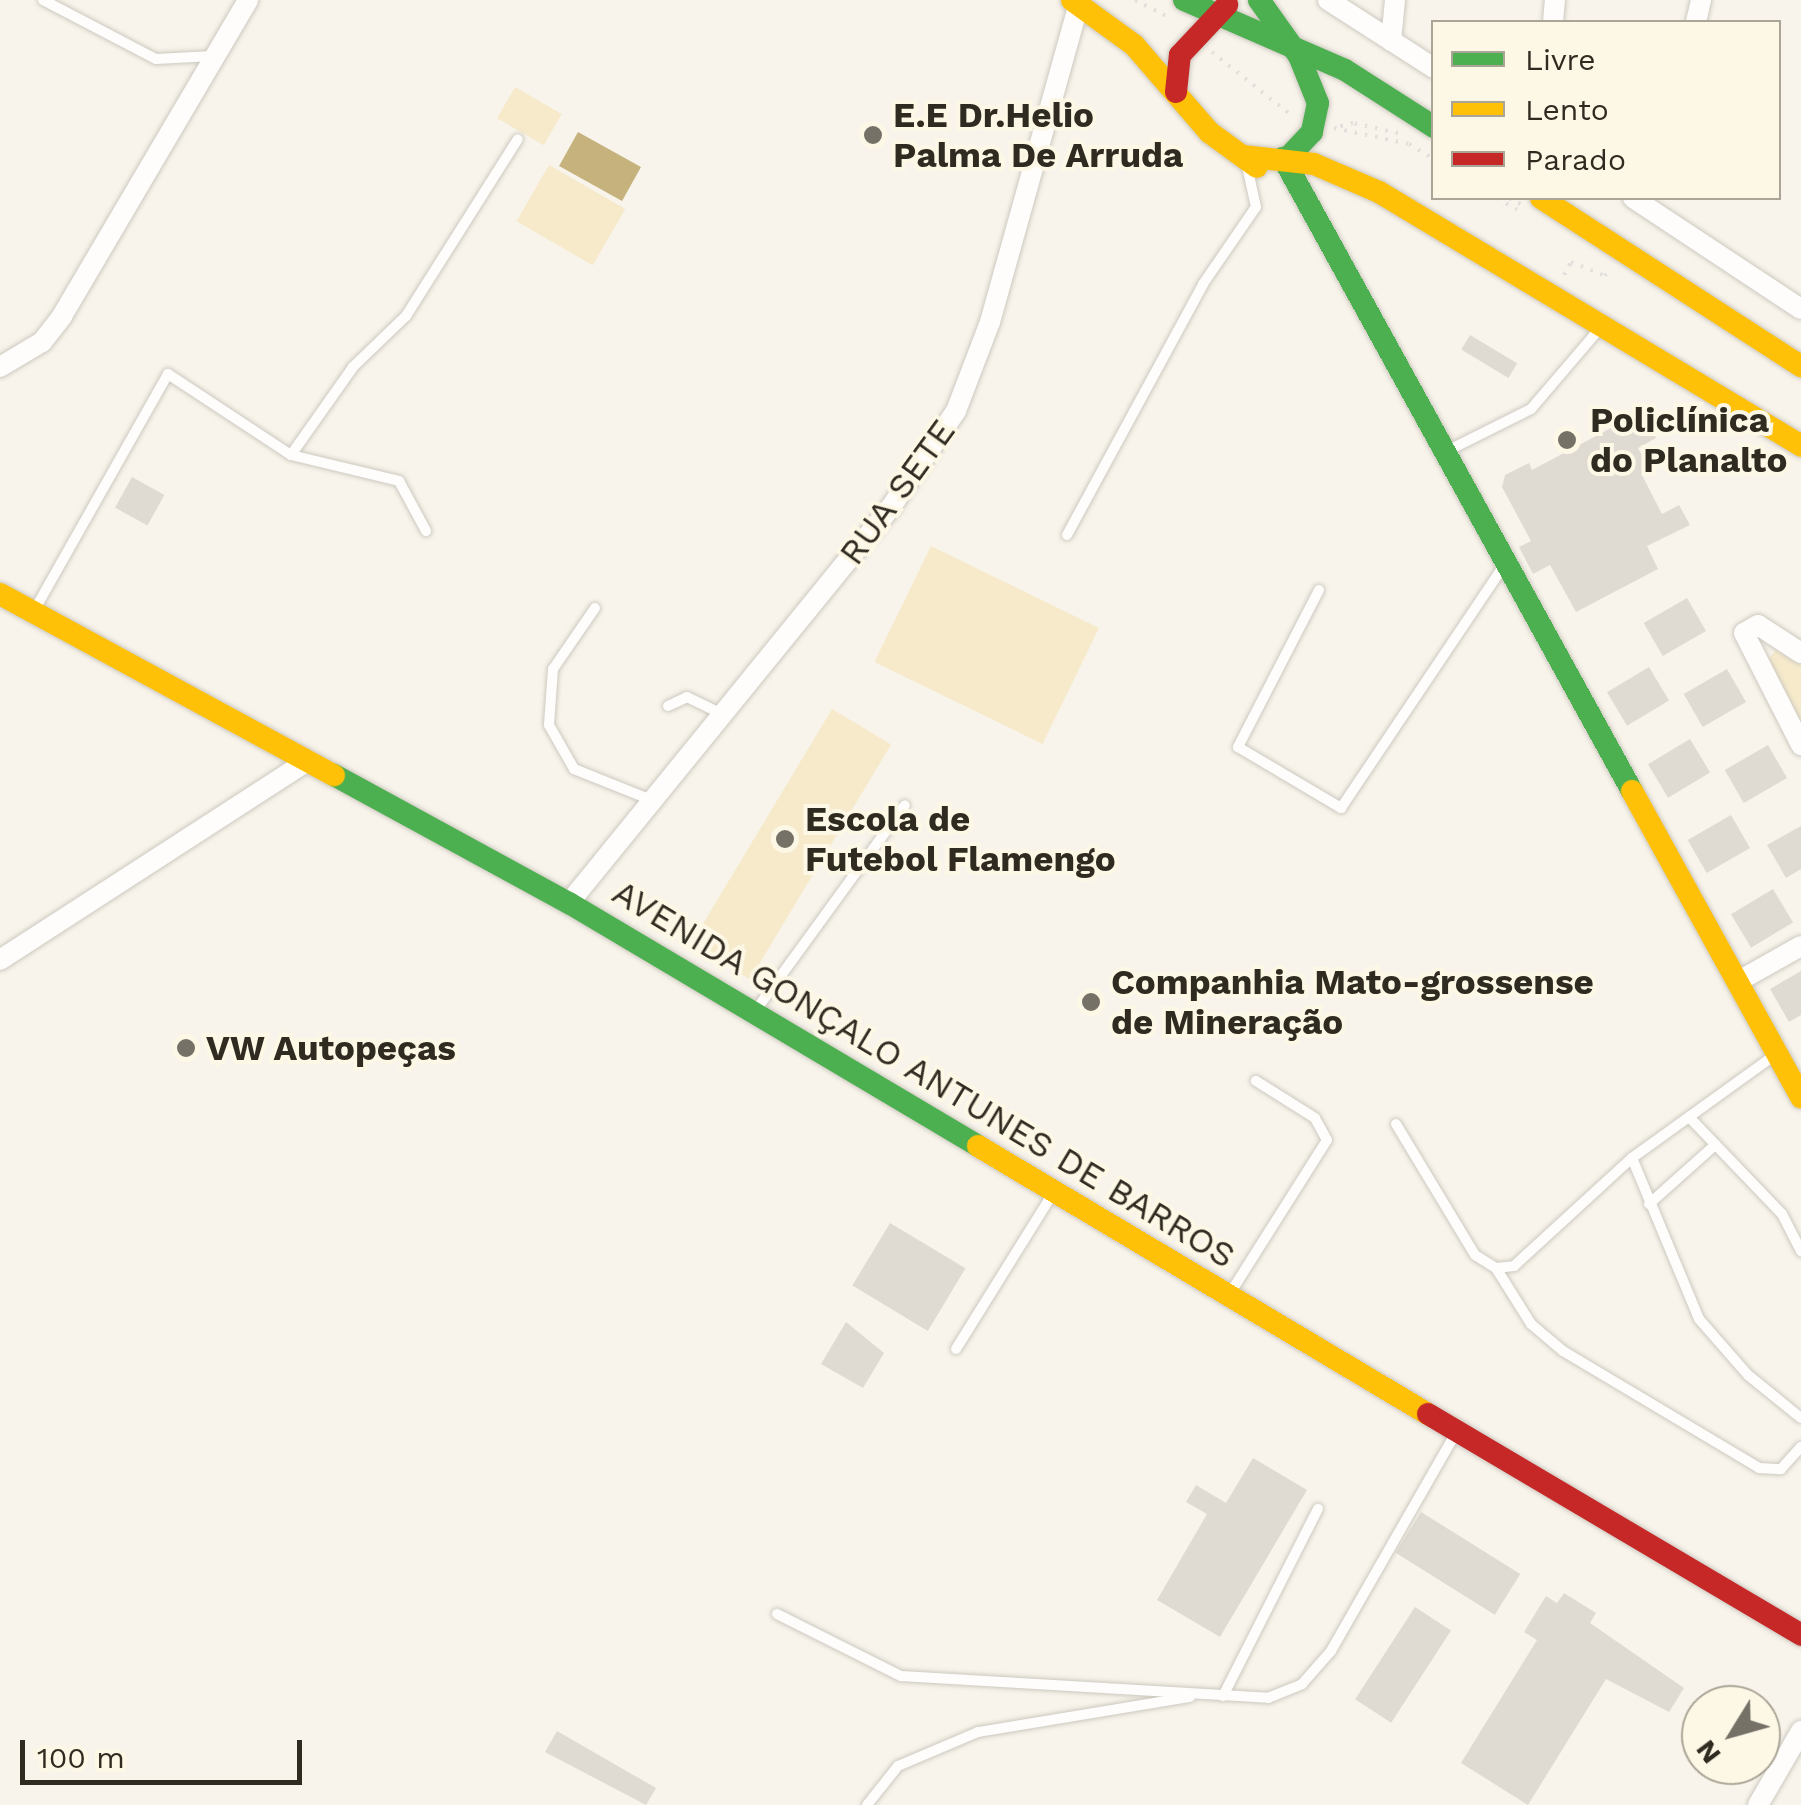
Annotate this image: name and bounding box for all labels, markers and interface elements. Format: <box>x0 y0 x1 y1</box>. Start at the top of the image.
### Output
legend <box>1431 20 1781 200</box>
text: Livre <box>1525 42 1596 77</box>
text: Lento <box>1525 92 1609 127</box>
place label: E.E Dr.Helio Palma De Arruda <box>893 94 1184 176</box>
marker: E.E Dr.Helio Palma De Arruda <box>862 124 884 146</box>
text: Parado <box>1525 142 1626 177</box>
place label: Policlínica do Planalto <box>1590 399 1787 481</box>
street label: RUA SETE <box>830 411 964 573</box>
marker: Policlínica do Planalto <box>1554 427 1580 453</box>
place label: Escola de Futebol Flamengo <box>805 798 1116 880</box>
marker: Escola de Futebol Flamengo <box>774 828 796 850</box>
street label: AVENIDA GONÇALO ANTUNES DE BARROS <box>604 870 1244 1278</box>
place label: Companhia Mato-grossense de Mineração <box>1111 961 1594 1043</box>
marker: Companhia Mato-grossense de Mineração <box>1080 991 1102 1013</box>
place label: VW Autopeças <box>206 1027 457 1069</box>
marker: VW Autopeças <box>175 1037 197 1059</box>
north arrow <box>1681 1685 1781 1785</box>
scale bar <box>25 1720 308 1782</box>
text: N <box>1689 1734 1728 1770</box>
text: 100 m <box>37 1740 125 1775</box>

